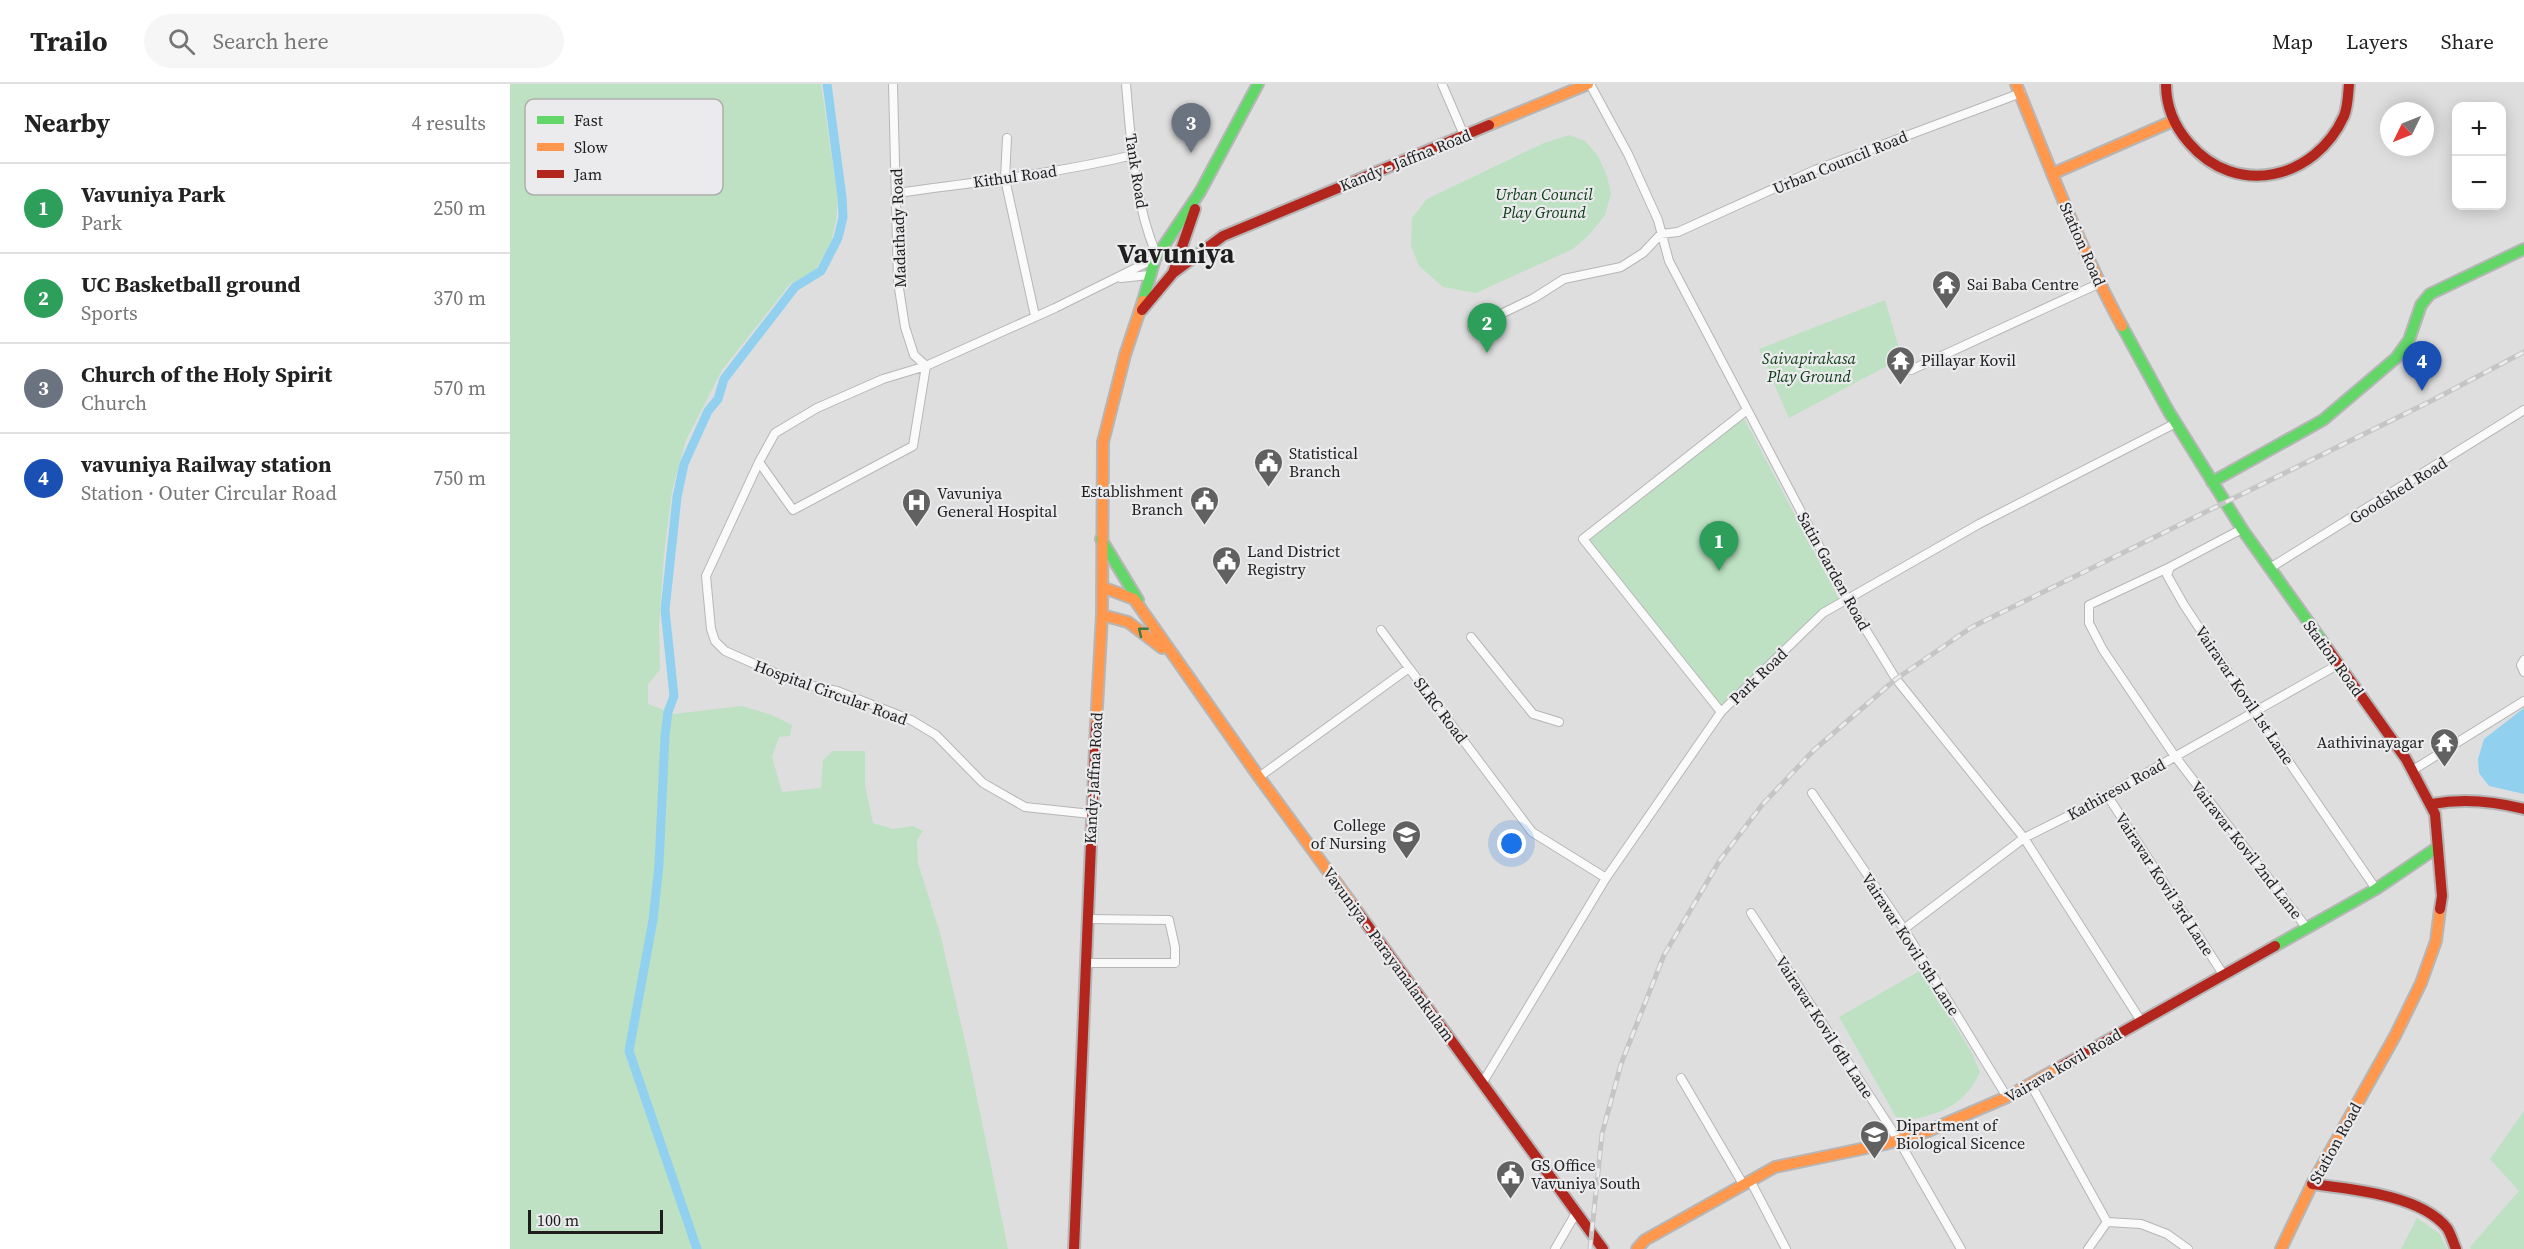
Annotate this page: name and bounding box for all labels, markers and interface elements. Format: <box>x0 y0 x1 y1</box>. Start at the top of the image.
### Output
search box <box>144 14 564 68</box>
text: Trailo <box>30 22 108 60</box>
icon: search <box>165 25 198 58</box>
text: Search here <box>213 26 329 56</box>
text: Map <box>2272 27 2313 56</box>
text: Layers <box>2346 27 2408 56</box>
text: Share <box>2441 27 2494 56</box>
legend <box>525 99 723 195</box>
north arrow <box>2380 102 2434 156</box>
map controls <box>2452 102 2506 210</box>
button: + <box>2452 102 2506 156</box>
pin: 3 <box>1172 104 1210 153</box>
text: Nearby <box>24 105 110 141</box>
text: 4 results <box>411 109 486 137</box>
text: Fast <box>574 109 604 131</box>
street label: Kandy - Jaffna Road <box>1336 124 1474 196</box>
street label: Urban Council Road <box>1769 125 1911 199</box>
street label: Tank Road <box>1120 132 1154 210</box>
text: Slow <box>574 136 609 158</box>
button: − <box>2452 156 2506 210</box>
street label: Kithul Road <box>972 159 1058 193</box>
text: Jam <box>573 163 602 185</box>
street label: Madathady Road <box>885 168 911 288</box>
text: Vavuniya Park <box>81 179 226 209</box>
park label: Urban Council Play Ground <box>1495 183 1593 223</box>
text: 1 <box>38 194 49 222</box>
text: 250 m <box>433 194 486 222</box>
street label: Station Road <box>2055 199 2111 289</box>
text: Park <box>81 209 122 237</box>
district label: Vavuniya <box>1117 234 1235 272</box>
temple icon: Sai Baba Centre <box>1930 268 1962 310</box>
text: UC Basketball ground <box>81 269 301 299</box>
place label: Sai Baba Centre <box>1967 273 2079 295</box>
text: 2 <box>38 284 49 312</box>
text: 370 m <box>433 284 486 312</box>
text: Sports <box>81 299 138 327</box>
pin: 2 <box>1468 304 1506 353</box>
pin: 4 <box>2402 342 2442 391</box>
temple icon: Pillayar Kovil <box>1884 344 1916 386</box>
park label: Saivapirakasa Play Ground <box>1762 347 1857 387</box>
place label: Pillayar Kovil <box>1921 349 2016 371</box>
text: Church of the Holy Spirit <box>81 359 332 389</box>
text: 3 <box>38 374 49 402</box>
text: 570 m <box>433 374 486 402</box>
text: Church <box>81 389 147 417</box>
place label: Statistical Branch <box>1289 442 1358 482</box>
public building icon: Statistical Branch <box>1252 446 1284 488</box>
text: vavuniya Railway station <box>81 449 331 479</box>
street label: Goodshed Road <box>2345 451 2451 529</box>
text: 4 <box>38 464 49 492</box>
text: 750 m <box>433 464 486 492</box>
text: Station · Outer Circular Road <box>81 479 337 507</box>
place label: Establishment Branch <box>1081 480 1184 520</box>
place label: Vavuniya General Hospital <box>937 482 1057 522</box>
public building icon: Establishment Branch <box>1188 484 1220 526</box>
hospital icon: Vavuniya General Hospital <box>900 486 932 528</box>
street label: Satin Garden Road <box>1792 508 1876 634</box>
pin: 1 <box>1700 522 1738 571</box>
place label: Land District Registry <box>1247 540 1341 580</box>
public building icon: Land District Registry <box>1210 544 1242 586</box>
street label: Station Road <box>2299 615 2369 701</box>
street label: Vairavar Kovil 1st Lane <box>2190 621 2300 769</box>
one-way arrow <box>1138 627 1149 638</box>
street label: Park Road <box>1724 643 1792 709</box>
street label: Hospital Circular Road <box>751 654 911 730</box>
street label: SLRC Road <box>1409 672 1473 748</box>
street label: Kandy-Jaffna Road <box>1079 712 1107 844</box>
temple icon: Aathivinayagar <box>2429 726 2461 768</box>
place label: Aathivinayagar <box>2317 731 2424 753</box>
street label: Kathiresu Road <box>2063 753 2169 825</box>
street label: Vairavar Kovil 2nd Lane <box>2186 776 2308 924</box>
street label: Vairavar Kovil 3rd Lane <box>2110 808 2220 960</box>
place label: College of Nursing <box>1311 814 1386 854</box>
school or university icon: College of Nursing <box>1391 818 1423 860</box>
your location <box>1497 829 1526 858</box>
street label: Vavuniya - Parayanalankulam <box>1318 862 1460 1046</box>
street label: Vairavar Kovil 5th Lane <box>1857 869 1965 1019</box>
street label: Vairavar Kovil 6th Lane <box>1771 952 1879 1102</box>
street label: Vairava kovil Road <box>2001 1023 2125 1107</box>
street label: Station Road <box>2304 1098 2366 1188</box>
place label: Dipartment of Biological Sicence <box>1896 1114 2025 1154</box>
school or university icon: Dipartment of Biological Sicence <box>1859 1118 1891 1160</box>
place label: GS Office Vavuniya South <box>1531 1154 1641 1194</box>
public building icon: GS Office Vavuniya South <box>1494 1158 1526 1200</box>
scale bar <box>528 1207 663 1234</box>
text: 100 m <box>537 1209 579 1231</box>

